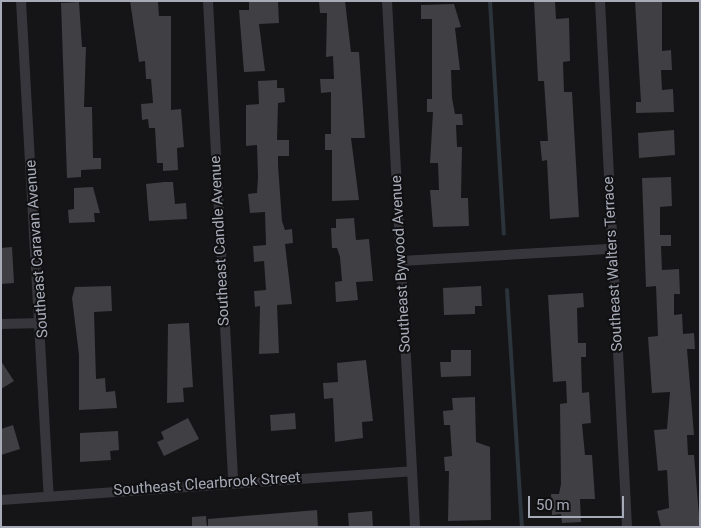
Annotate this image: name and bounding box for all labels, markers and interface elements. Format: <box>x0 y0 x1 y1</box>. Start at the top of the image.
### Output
street label: Southeast Candle Avenue <box>207 155 233 327</box>
street label: Southeast Caravan Avenue <box>22 159 52 339</box>
street label: Southeast Bywood Avenue <box>387 175 415 353</box>
street label: Southeast Walters Terrace <box>599 176 627 352</box>
street label: Southeast Clearbrook Street <box>113 468 301 500</box>
scale bar <box>531 486 627 518</box>
text: 50 m <box>536 496 570 514</box>

